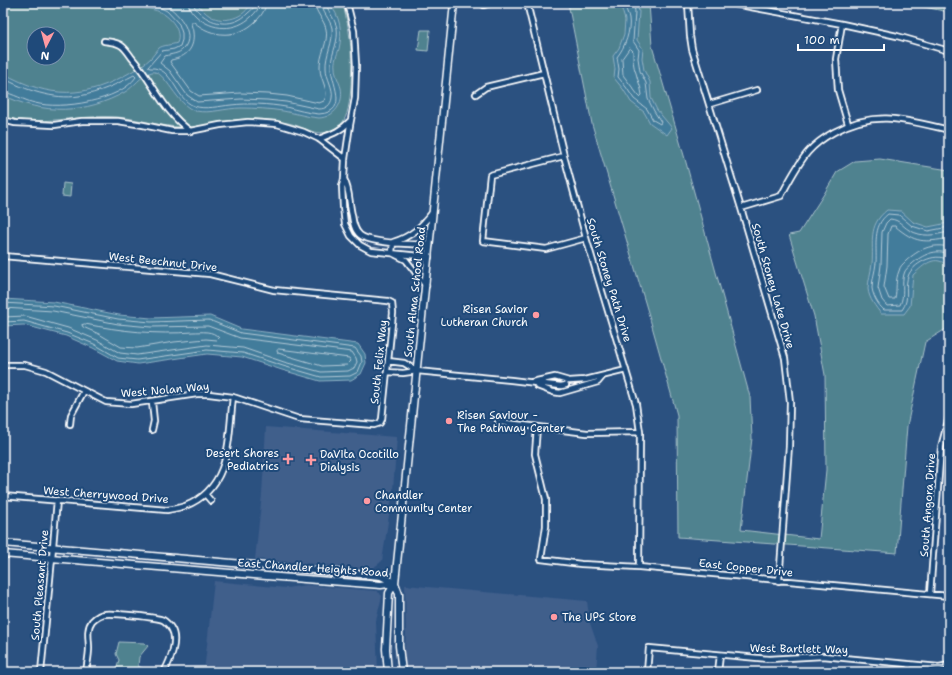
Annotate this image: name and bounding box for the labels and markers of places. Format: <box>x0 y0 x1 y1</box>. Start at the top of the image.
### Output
place label: Risen Savior Lutheran Church <box>441 302 528 330</box>
marker: Risen Savior Lutheran Church <box>531 310 541 320</box>
place label: Risen Saviour - The Pathway Center <box>457 408 565 436</box>
marker: Risen Saviour - The Pathway Center <box>444 416 454 426</box>
place label: Desert Shores Pediatrics <box>206 446 279 474</box>
place label: DaVita Ocotillo Dialysis <box>320 447 399 475</box>
marker: Desert Shores Pediatrics <box>282 453 294 465</box>
marker: DaVita Ocotillo Dialysis <box>305 454 317 466</box>
place label: Chandler Community Center <box>375 488 473 516</box>
marker: Chandler Community Center <box>362 496 372 506</box>
place label: The UPS Store <box>562 610 637 625</box>
marker: The UPS Store <box>549 612 559 622</box>

